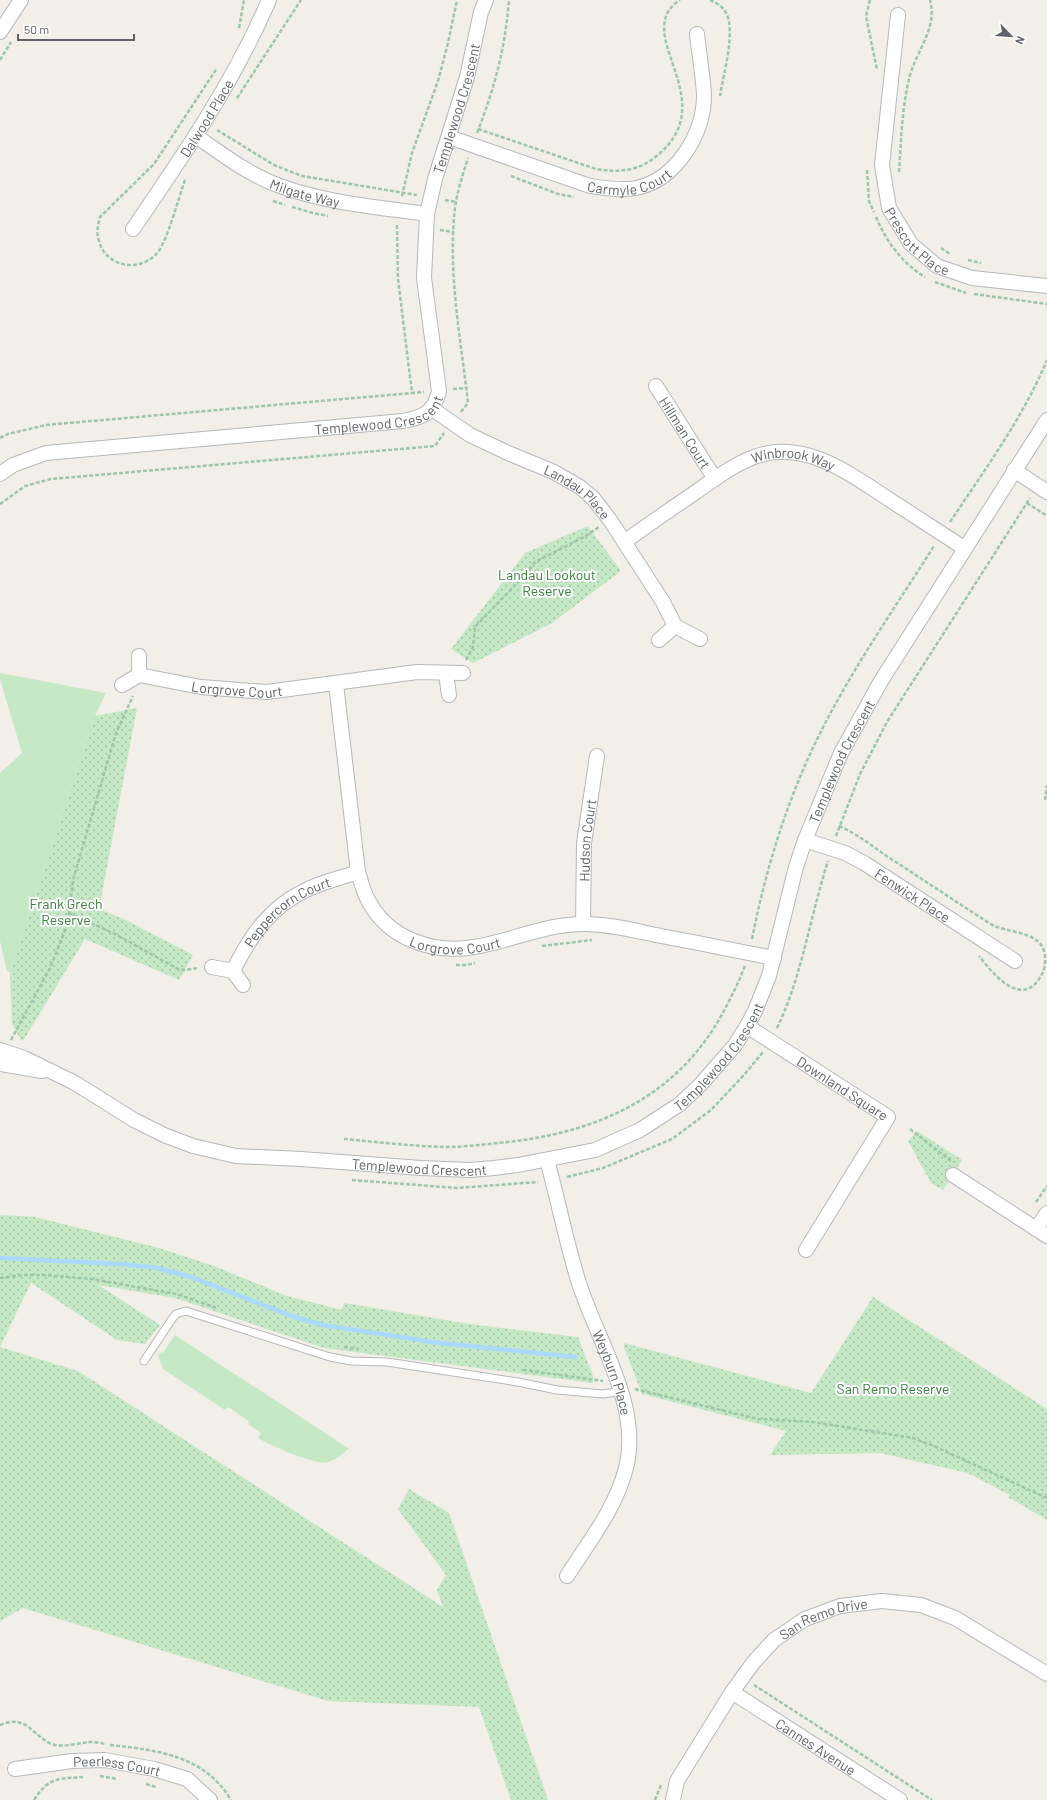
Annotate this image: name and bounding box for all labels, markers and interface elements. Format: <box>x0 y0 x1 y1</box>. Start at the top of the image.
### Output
scale bar <box>18 16 134 42</box>
north arrow <box>991 16 1031 56</box>
text: 50 m <box>24 22 49 36</box>
text: N <box>1013 34 1028 47</box>
street label: Templewood Crescent <box>429 42 483 176</box>
street label: Dalwood Place <box>176 76 236 160</box>
street label: Carmyle Court <box>586 165 674 198</box>
street label: Milgate Way <box>268 175 342 210</box>
street label: Prescott Place <box>882 204 952 278</box>
street label: Templewood Crescent <box>314 393 446 437</box>
street label: Hillman Court <box>656 393 715 472</box>
street label: Winbrook Way <box>749 443 839 474</box>
street label: Landau Place <box>542 460 615 522</box>
park label: Landau Lookout Reserve <box>498 566 596 599</box>
street label: Lorgrove Court <box>190 677 284 701</box>
street label: Templewood Crescent <box>805 696 878 825</box>
street label: Hudson Court <box>575 798 599 882</box>
street label: Fenwick Place <box>872 864 954 926</box>
street label: Peppercorn Court <box>240 873 332 950</box>
park label: Frank Grech Reserve <box>29 895 103 928</box>
street label: Lorgrove Court <box>407 932 502 957</box>
street label: Templewood Crescent <box>670 1000 766 1114</box>
street label: Downland Square <box>794 1052 892 1123</box>
street label: Templewood Crescent <box>351 1154 487 1179</box>
street label: Weyburn Place <box>590 1327 635 1417</box>
park label: San Remo Reserve <box>837 1380 949 1397</box>
street label: San Remo Drive <box>776 1594 868 1643</box>
street label: Cannes Avenue <box>773 1714 859 1778</box>
street label: Peerless Court <box>73 1752 163 1779</box>

